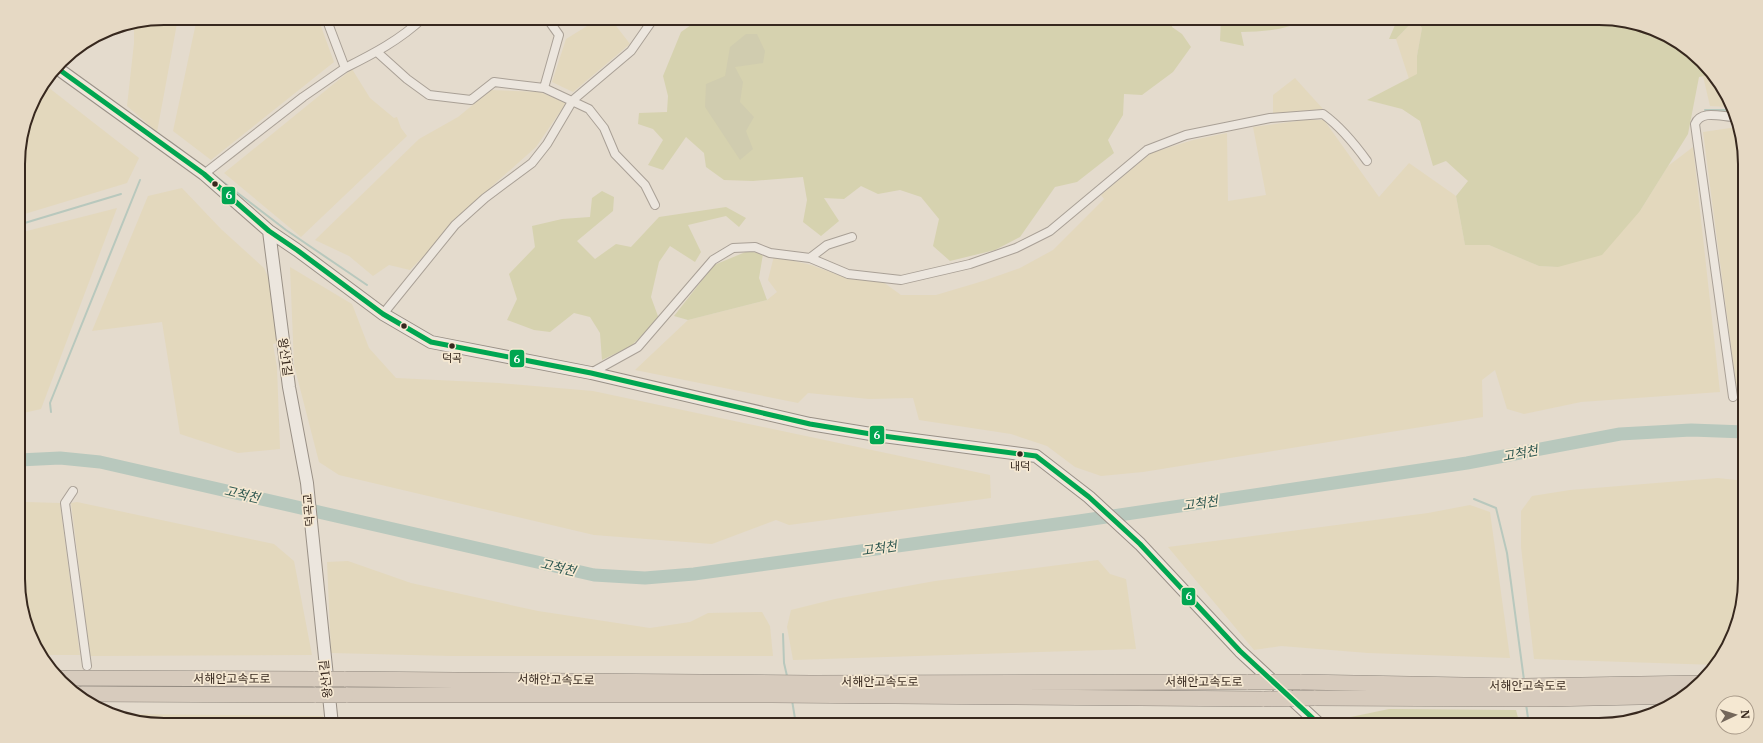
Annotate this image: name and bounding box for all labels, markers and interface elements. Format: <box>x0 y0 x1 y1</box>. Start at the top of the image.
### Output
unlabelled marker <box>210 179 220 189</box>
line badge: 6 <box>221 186 236 205</box>
text: 6 <box>226 188 233 202</box>
unlabelled marker <box>399 321 409 331</box>
street label: 왕산1길 <box>275 337 296 377</box>
marker: 덕곡 <box>447 341 457 351</box>
line badge: 6 <box>509 349 525 368</box>
place label: 덕곡 <box>442 351 462 365</box>
text: 6 <box>514 352 521 366</box>
line badge: 6 <box>869 425 885 445</box>
text: 6 <box>874 428 881 442</box>
water label: 고척천 <box>1501 442 1540 465</box>
marker: 내덕 <box>1015 449 1025 459</box>
place label: 내덕 <box>1010 459 1030 473</box>
water label: 고척천 <box>222 482 262 507</box>
water label: 고척천 <box>1181 492 1220 514</box>
street label: 덕곡교 <box>300 493 317 527</box>
water label: 고척천 <box>860 537 899 559</box>
water label: 고척천 <box>538 555 578 580</box>
line badge: 6 <box>1181 587 1196 606</box>
text: 6 <box>1186 589 1193 603</box>
street label: 왕산1길 <box>316 659 335 699</box>
street label: 서해안고속도로 <box>193 671 271 686</box>
street label: 서해안고속도로 <box>517 671 595 688</box>
street label: 서해안고속도로 <box>841 674 919 689</box>
street label: 서해안고속도로 <box>1165 674 1243 689</box>
street label: 서해안고속도로 <box>1489 678 1567 693</box>
north arrow <box>1715 695 1755 735</box>
text: N <box>1738 709 1752 719</box>

